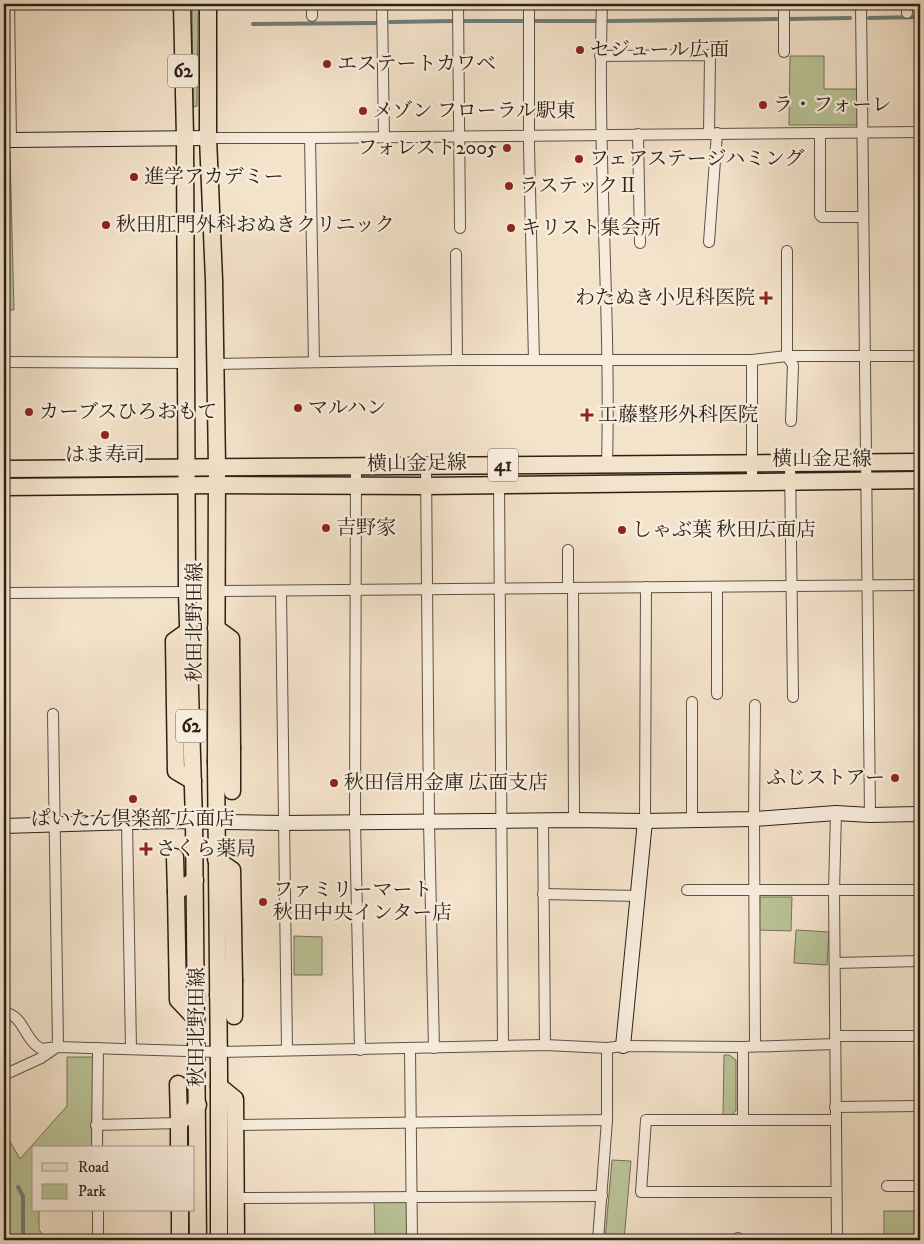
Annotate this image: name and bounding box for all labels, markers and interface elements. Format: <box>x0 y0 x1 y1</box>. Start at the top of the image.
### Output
place label: セジュール広面 <box>590 38 729 63</box>
marker: セジュール広面 <box>574 44 586 56</box>
place label: エステートカワベ <box>337 52 496 77</box>
road number: 62 <box>168 54 198 88</box>
marker: エステートカワベ <box>321 58 333 70</box>
place label: ラ・フォーレ <box>773 93 892 118</box>
place label: メゾン フローラル駅東 <box>373 99 576 124</box>
marker: ラ・フォーレ <box>757 99 769 111</box>
marker: メゾン フローラル駅東 <box>357 105 369 117</box>
place label: フォレスト2005 <box>357 136 497 161</box>
marker: フォレスト2005 <box>501 142 513 154</box>
place label: フェアステージハミング <box>589 147 805 172</box>
marker: フェアステージハミング <box>573 153 585 165</box>
place label: 進学アカデミー <box>144 165 284 190</box>
marker: 進学アカデミー <box>128 171 140 183</box>
place label: ラステックⅡ <box>519 174 638 199</box>
marker: ラステックⅡ <box>503 180 515 192</box>
place label: 秋田肛門外科おぬきクリニック <box>116 213 395 238</box>
place label: キリスト集会所 <box>521 216 661 241</box>
marker: 秋田肛門外科おぬきクリニック <box>100 219 112 231</box>
marker: キリスト集会所 <box>505 222 517 234</box>
place label: わたぬき小児科医院 <box>575 286 755 311</box>
marker: わたぬき小児科医院 <box>759 291 773 305</box>
place label: マルハン <box>308 396 387 421</box>
place label: カーブスひろおもて <box>39 400 217 425</box>
marker: マルハン <box>292 402 304 414</box>
place label: 工藤整形外科医院 <box>598 403 758 428</box>
marker: カーブスひろおもて <box>23 406 35 418</box>
marker: 工藤整形外科医院 <box>580 408 594 422</box>
marker: はま寿司 <box>99 429 111 441</box>
place label: はま寿司 <box>65 443 145 468</box>
street label: 横山金足線 <box>772 447 872 472</box>
road number: 41 <box>488 448 518 482</box>
street label: 横山金足線 <box>367 451 467 477</box>
place label: 吉野家 <box>336 516 396 541</box>
place label: しゃぶ葉 秋田広面店 <box>632 518 816 543</box>
marker: 吉野家 <box>320 522 332 534</box>
marker: しゃぶ葉 秋田広面店 <box>616 524 628 536</box>
street label: 秋田北野田線 <box>183 562 208 682</box>
road number: 62 <box>176 709 206 742</box>
place label: ふじストアー <box>766 766 885 791</box>
place label: 秋田信用金庫 広面支店 <box>344 771 548 796</box>
marker: ふじストアー <box>889 772 901 784</box>
marker: 秋田信用金庫 広面支店 <box>328 777 340 789</box>
marker: ぱいたん倶楽部 広面店 <box>127 793 139 805</box>
place label: ぱいたん倶楽部 広面店 <box>31 807 235 832</box>
place label: さくら薬局 <box>156 837 256 862</box>
marker: さくら薬局 <box>140 843 152 855</box>
place label: ファミリーマート 秋田中央インター店 <box>273 878 452 926</box>
marker: ファミリーマート 秋田中央インター店 <box>257 896 269 908</box>
street label: 秋田北野田線 <box>185 967 210 1087</box>
legend <box>32 1146 195 1212</box>
text: Road <box>78 1158 110 1177</box>
text: Park <box>78 1182 107 1201</box>

